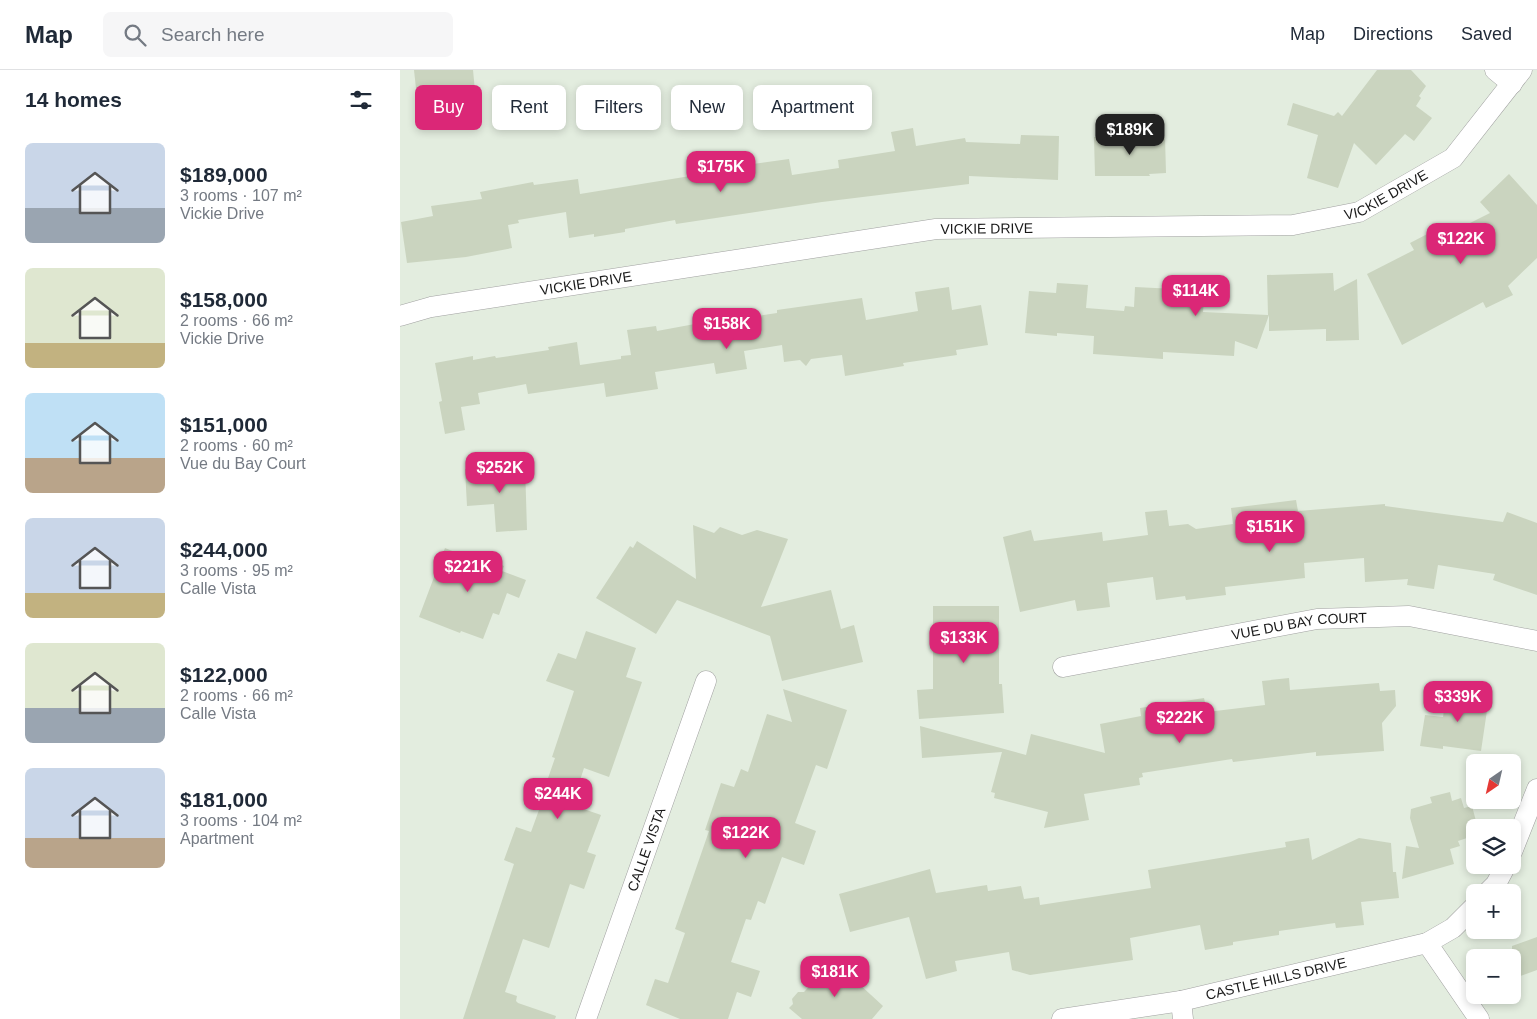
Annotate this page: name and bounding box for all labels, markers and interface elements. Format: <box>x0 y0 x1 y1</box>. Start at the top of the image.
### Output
search box <box>103 12 453 57</box>
text: Map <box>25 21 73 48</box>
icon: search <box>121 21 149 49</box>
text: Search here <box>161 24 265 45</box>
text: Map <box>1290 24 1325 44</box>
text: Directions <box>1353 24 1433 44</box>
text: Saved <box>1461 24 1512 44</box>
chip: Buy <box>415 85 482 130</box>
chip: Rent <box>492 85 566 130</box>
chip: Filters <box>576 85 661 130</box>
chip: New <box>671 85 743 130</box>
chip: Apartment <box>753 85 872 130</box>
icon: filters <box>347 86 375 114</box>
text: 14 homes <box>25 88 122 111</box>
pin: $189K <box>1095 114 1165 156</box>
text: $189K <box>1106 121 1154 138</box>
pin: $175K <box>686 150 756 193</box>
text: $175K <box>697 158 745 175</box>
icon: home <box>65 163 125 223</box>
text: $189,000 <box>180 163 268 186</box>
street label: VICKIE DRIVE <box>1343 166 1430 223</box>
text: 3 rooms · 107 m² <box>180 187 302 204</box>
text: Vickie Drive <box>180 205 264 222</box>
street label: VICKIE DRIVE <box>940 220 1033 237</box>
pin: $122K <box>1426 222 1496 265</box>
text: $122K <box>1437 230 1485 247</box>
street label: VICKIE DRIVE <box>539 268 633 298</box>
pin: $114K <box>1161 274 1231 317</box>
text: $114K <box>1173 282 1219 299</box>
icon: home <box>65 288 125 348</box>
text: $158,000 <box>180 288 268 311</box>
pin: $158K <box>692 308 762 350</box>
text: 2 rooms · 66 m² <box>180 312 293 329</box>
text: $158K <box>703 315 751 332</box>
text: Vickie Drive <box>180 330 264 347</box>
icon: home <box>65 413 125 473</box>
text: $151,000 <box>180 413 268 436</box>
text: 2 rooms · 60 m² <box>180 437 293 454</box>
pin: $252K <box>465 452 535 494</box>
text: Vue du Bay Court <box>180 455 306 472</box>
text: $252K <box>476 459 524 476</box>
pin: $151K <box>1235 510 1305 553</box>
text: $151K <box>1246 518 1294 535</box>
icon: home <box>65 538 125 598</box>
text: $244,000 <box>180 538 268 561</box>
pin: $221K <box>433 550 503 593</box>
text: $221K <box>444 558 492 575</box>
text: 3 rooms · 95 m² <box>180 562 293 579</box>
text: Calle Vista <box>180 580 256 597</box>
street label: VUE DU BAY COURT <box>1230 609 1368 643</box>
pin: $133K <box>929 622 999 664</box>
text: $133K <box>940 629 988 646</box>
icon: home <box>65 663 125 723</box>
text: $122,000 <box>180 663 268 686</box>
pin: $339K <box>1423 680 1493 723</box>
text: 2 rooms · 66 m² <box>180 687 293 704</box>
text: $339K <box>1434 688 1482 705</box>
pin: $222K <box>1145 702 1215 744</box>
text: Calle Vista <box>180 705 256 722</box>
text: $222K <box>1156 709 1204 726</box>
north arrow <box>1466 754 1521 809</box>
map controls <box>1466 754 1521 1004</box>
pin: $244K <box>523 778 593 820</box>
text: $244K <box>534 785 582 802</box>
icon: home <box>65 788 125 848</box>
text: $181,000 <box>180 788 268 811</box>
street label: CALLE VISTA <box>624 805 669 893</box>
text: 3 rooms · 104 m² <box>180 812 302 829</box>
pin: $122K <box>711 816 781 859</box>
button: layers <box>1466 819 1521 874</box>
text: $122K <box>722 824 770 841</box>
text: Apartment <box>180 830 254 847</box>
button: + <box>1466 884 1521 939</box>
button: − <box>1466 949 1521 1004</box>
street label: CASTLE HILLS DRIVE <box>1204 954 1348 1003</box>
pin: $181K <box>800 956 870 998</box>
text: $181K <box>811 963 859 980</box>

